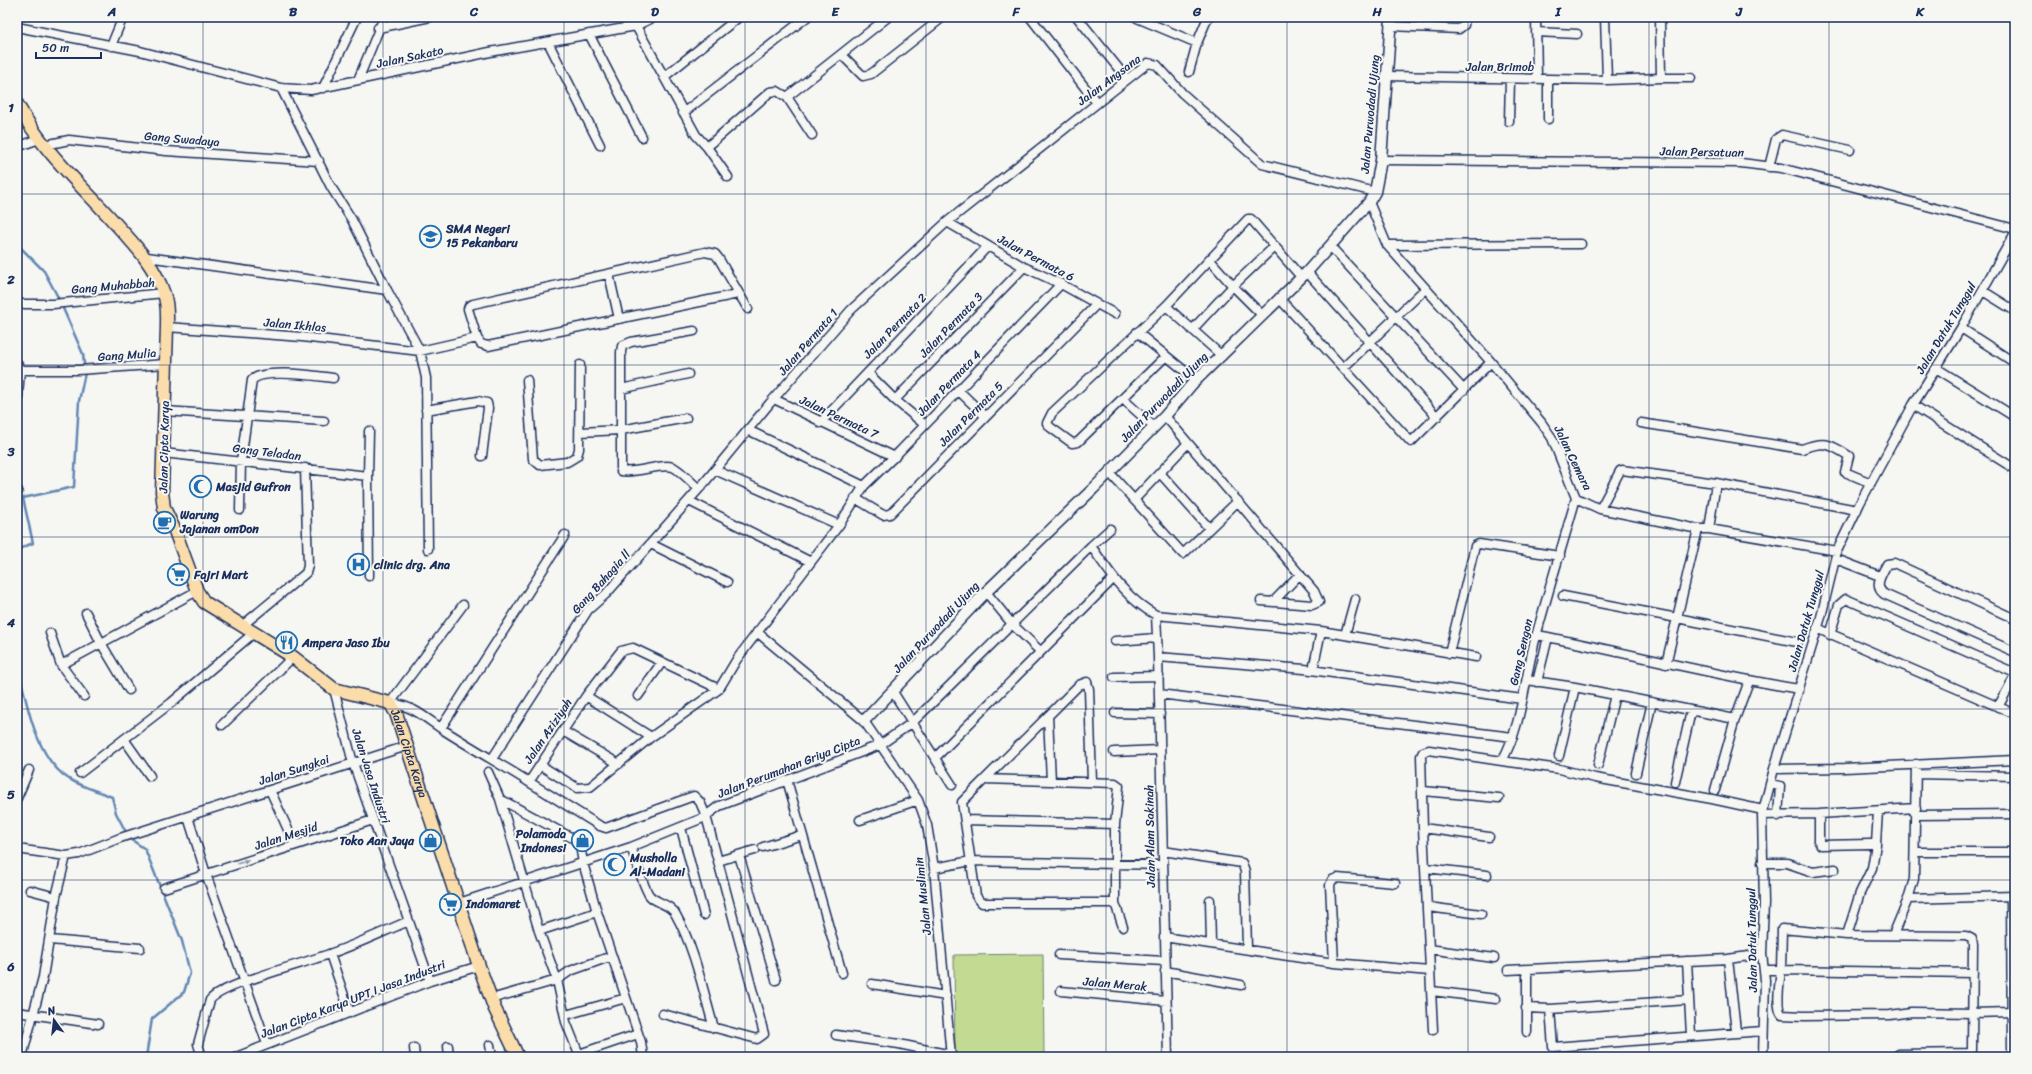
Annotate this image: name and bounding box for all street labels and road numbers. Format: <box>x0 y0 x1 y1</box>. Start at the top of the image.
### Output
street label: Jalan Sakato <box>373 39 446 75</box>
street label: Jalan Angsana <box>1072 48 1146 112</box>
street label: Jalan Purwodadi Ujung <box>1354 54 1386 175</box>
street label: Jalan Brimob <box>1465 56 1535 78</box>
street label: Gang Swadaya <box>143 125 221 153</box>
street label: Jalan Persatuan <box>1659 140 1745 164</box>
street label: Jalan Permata 6 <box>992 228 1079 288</box>
street label: Gang Muhabbah <box>70 271 156 301</box>
street label: Jalan Datuk Tunggul <box>1909 277 1983 379</box>
street label: Jalan Permata 3 <box>913 287 989 364</box>
street label: Jalan Permata 2 <box>857 288 932 365</box>
street label: Jalan Permata 1 <box>772 303 844 381</box>
street label: Jalan Ikhlas <box>262 311 327 339</box>
street label: Gang Mulia <box>97 342 157 368</box>
street label: Jalan Permata 4 <box>911 344 987 422</box>
street label: Jalan Purwodadi Ujung <box>1114 346 1213 448</box>
street label: Jalan Permata 5 <box>932 376 1009 453</box>
street label: Jalan Permata 7 <box>795 389 883 445</box>
street label: Jalan Cipta Karya <box>152 401 176 494</box>
street label: Jalan Cemara <box>1547 421 1599 495</box>
street label: Gang Teladan <box>231 437 303 467</box>
street label: Gang Bahagia ll <box>566 544 637 619</box>
street label: Jalan Datuk Tunggul <box>1781 567 1831 675</box>
street label: Jalan Purwodadi Ujung <box>887 576 985 679</box>
street label: Gang Sengon <box>1503 616 1539 688</box>
street label: Jalan Aziziyah <box>517 694 578 769</box>
street label: Jalan Cipta Karya <box>384 703 434 801</box>
street label: Jalan Jasa Industri <box>345 725 397 827</box>
street label: Jalan Perumahan Griya Cipta <box>713 730 864 805</box>
street label: Jalan Sungkai <box>255 748 333 792</box>
street label: Jalan Alam Sakinah <box>1138 785 1162 888</box>
street label: Jalan Mesjid <box>251 815 321 857</box>
street label: Jalan Muslimin <box>908 856 938 937</box>
street label: Jalan Datuk Tunggul <box>1740 887 1764 993</box>
street label: Jalan Cipta Karya UPT I Jasa Industri <box>256 953 449 1045</box>
street label: Jalan Merak <box>1081 970 1148 998</box>

